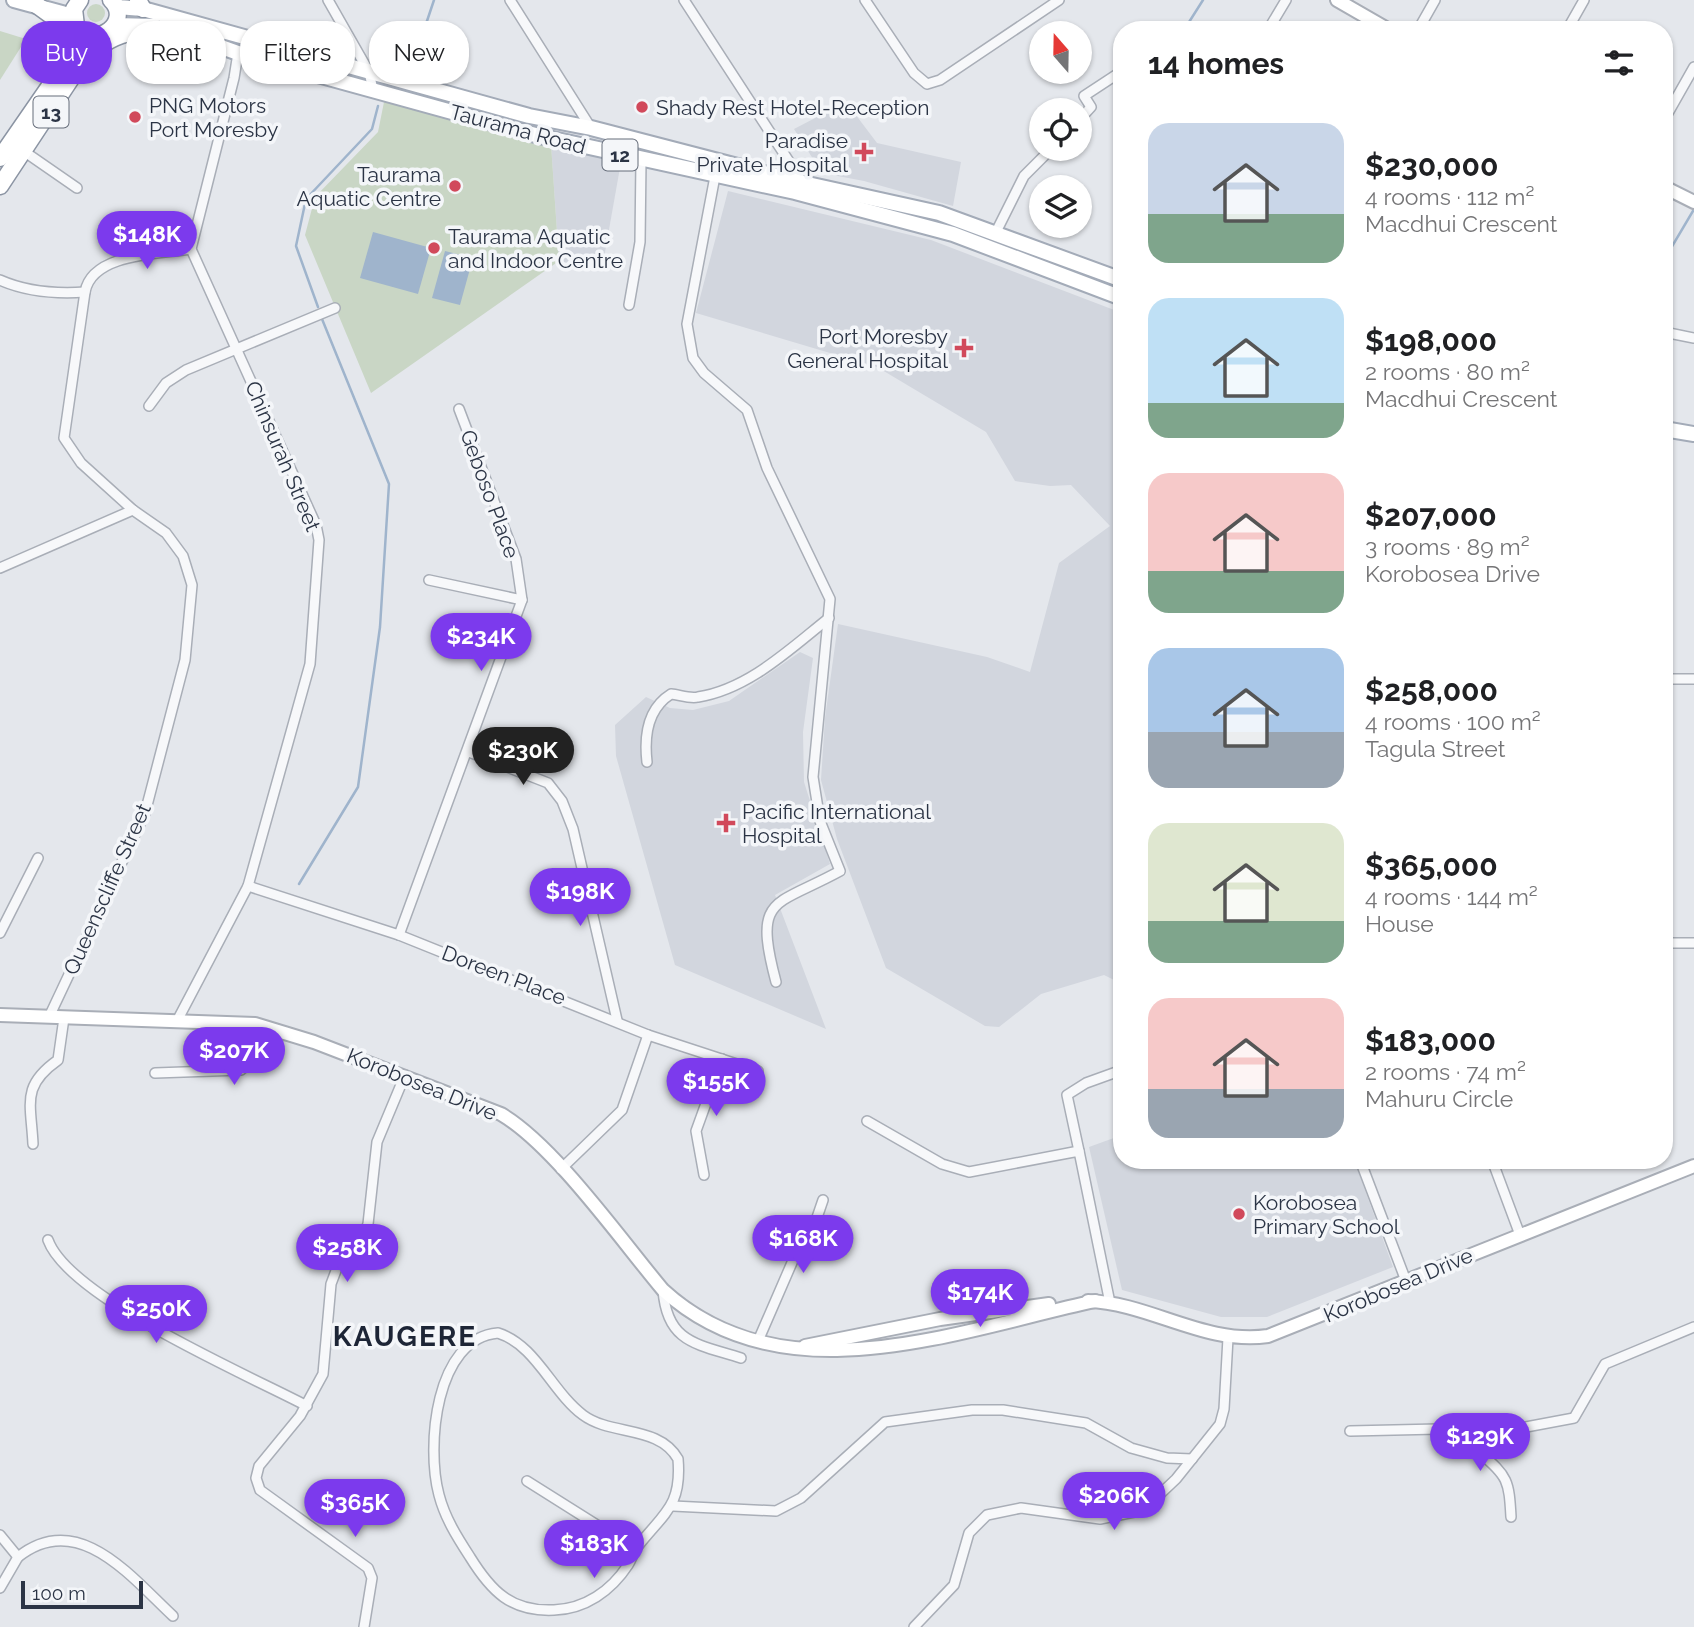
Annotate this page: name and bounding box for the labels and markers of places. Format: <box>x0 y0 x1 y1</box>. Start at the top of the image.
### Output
place label: PNG Motors Port Moresby <box>149 93 278 142</box>
place label: Shady Rest Hotel-Reception <box>656 95 930 120</box>
marker: Shady Rest Hotel-Reception <box>634 99 650 115</box>
marker: PNG Motors Port Moresby <box>127 109 143 125</box>
place label: Paradise Private Hospital <box>696 128 848 177</box>
marker: Paradise Private Hospital <box>854 142 874 162</box>
place label: Taurama Aquatic Centre <box>297 162 441 211</box>
marker: Taurama Aquatic Centre <box>447 178 463 194</box>
pin: $148K <box>98 212 196 271</box>
place label: Taurama Aquatic and Indoor Centre <box>448 224 623 273</box>
marker: Taurama Aquatic and Indoor Centre <box>426 240 442 256</box>
place label: Port Moresby General Hospital <box>787 324 948 373</box>
marker: Port Moresby General Hospital <box>954 338 974 358</box>
pin: $234K <box>432 614 530 673</box>
pin: $230K <box>474 728 572 787</box>
place label: Pacific International Hospital <box>742 799 931 848</box>
marker: Pacific International Hospital <box>716 813 736 833</box>
pin: $198K <box>531 869 629 928</box>
pin: $207K <box>185 1028 283 1087</box>
pin: $155K <box>667 1058 765 1118</box>
place label: Korobosea Primary School <box>1253 1190 1400 1239</box>
marker: Korobosea Primary School <box>1231 1206 1247 1222</box>
pin: $168K <box>754 1216 852 1275</box>
pin: $258K <box>298 1224 396 1284</box>
pin: $174K <box>931 1270 1029 1329</box>
pin: $250K <box>107 1286 205 1345</box>
pin: $129K <box>1431 1414 1529 1473</box>
pin: $206K <box>1065 1472 1163 1532</box>
pin: $365K <box>306 1480 404 1539</box>
pin: $183K <box>545 1520 643 1580</box>

